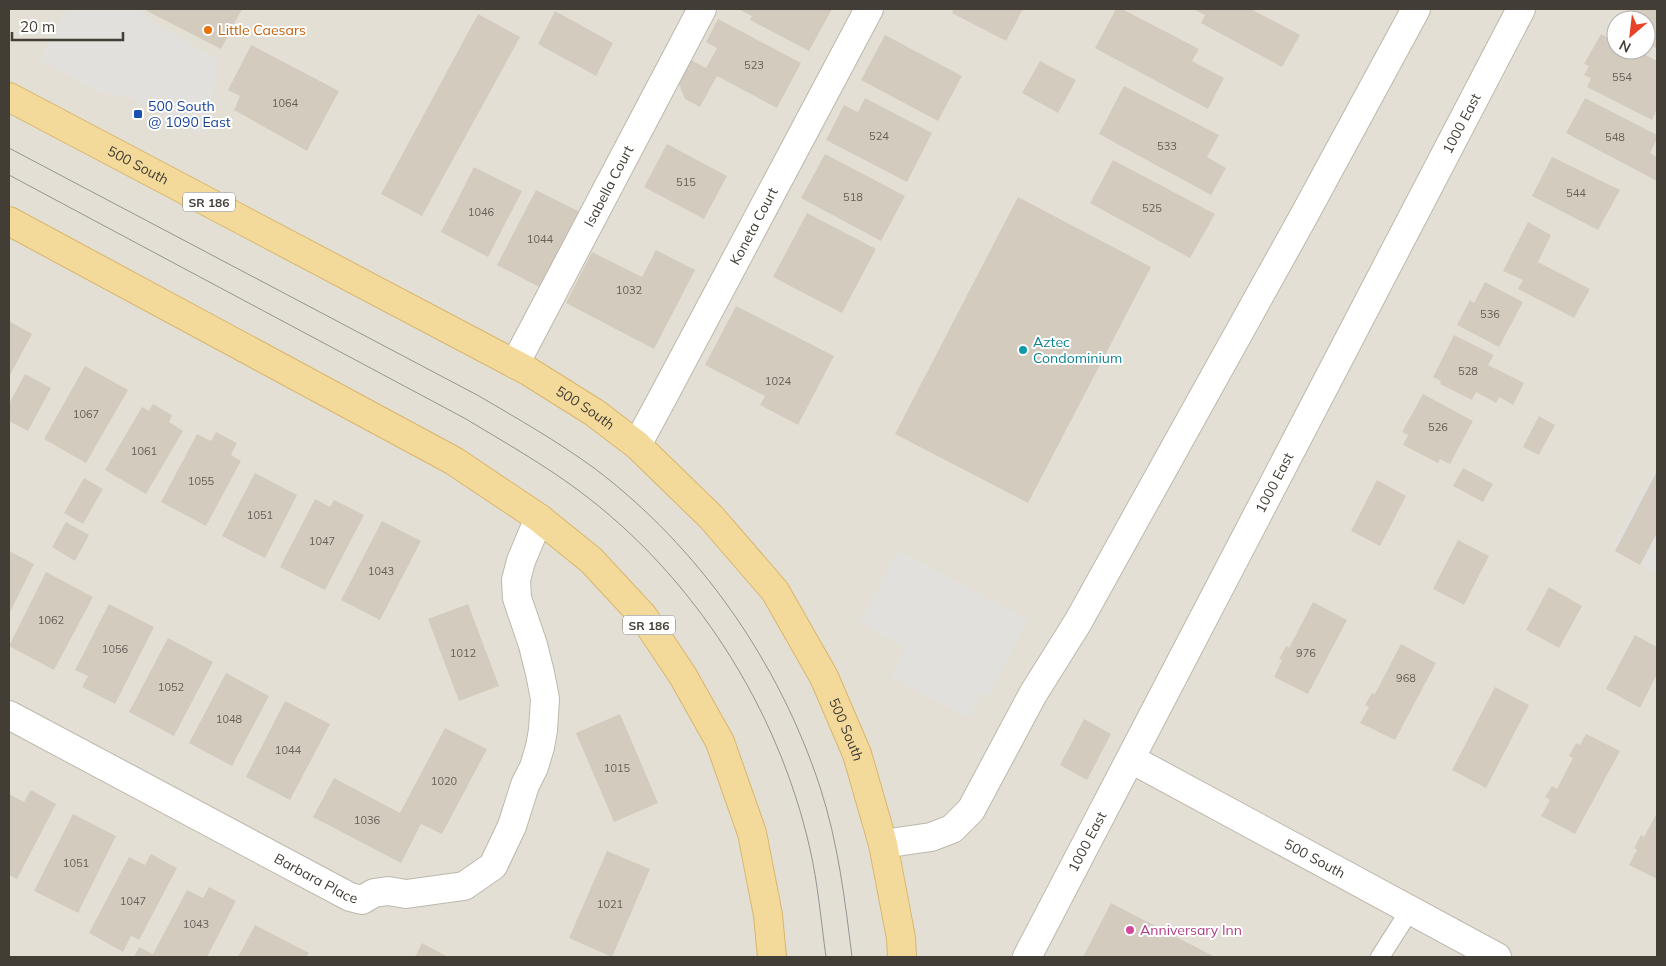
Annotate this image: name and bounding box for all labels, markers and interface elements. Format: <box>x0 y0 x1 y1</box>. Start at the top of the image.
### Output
scale bar <box>12 10 124 42</box>
north arrow <box>1606 10 1656 60</box>
text: 20 m <box>20 17 55 36</box>
place label: Little Caesars <box>218 21 306 39</box>
marker: Little Caesars <box>202 24 214 36</box>
text: N <box>1616 36 1634 57</box>
house number: 523 <box>744 58 764 72</box>
house number: 554 <box>1612 70 1632 84</box>
street label: 1000 East <box>1438 90 1485 157</box>
house number: 1064 <box>272 96 299 110</box>
place label: 500 South @ 1090 East <box>148 97 231 131</box>
marker: 500 South @ 1090 East <box>132 108 144 120</box>
house number: 524 <box>869 129 889 143</box>
house number: 548 <box>1605 130 1625 144</box>
house number: 533 <box>1157 139 1177 153</box>
street label: 500 South <box>104 142 172 189</box>
street label: Isabella Court <box>580 142 637 230</box>
house number: 515 <box>676 175 696 189</box>
street label: Koneta Court <box>726 184 782 268</box>
house number: 544 <box>1566 186 1586 200</box>
house number: 518 <box>843 190 863 204</box>
road number: SR 186 <box>183 192 235 212</box>
house number: 525 <box>1142 201 1162 215</box>
house number: 1046 <box>468 205 495 219</box>
house number: 1044 <box>527 232 554 246</box>
house number: 1032 <box>616 283 643 297</box>
house number: 536 <box>1480 307 1500 321</box>
place label: Aztec Condominium <box>1033 333 1122 367</box>
marker: Aztec Condominium <box>1017 344 1029 356</box>
house number: 528 <box>1458 364 1478 378</box>
house number: 1024 <box>765 374 792 388</box>
street label: 500 South <box>553 382 618 434</box>
house number: 1067 <box>73 407 99 421</box>
house number: 526 <box>1428 420 1448 434</box>
house number: 1061 <box>131 444 157 458</box>
street label: 1000 East <box>1251 449 1297 516</box>
house number: 1055 <box>188 474 215 488</box>
house number: 1051 <box>247 508 273 522</box>
house number: 1047 <box>309 534 335 548</box>
house number: 1043 <box>368 564 394 578</box>
house number: 1062 <box>38 613 65 627</box>
road number: SR 186 <box>623 616 675 634</box>
house number: 1056 <box>102 642 129 656</box>
house number: 1012 <box>450 646 477 660</box>
house number: 976 <box>1296 646 1316 660</box>
house number: 968 <box>1396 671 1416 685</box>
house number: 1052 <box>158 680 185 694</box>
street label: 500 South <box>825 695 868 763</box>
house number: 1048 <box>216 712 243 726</box>
house number: 1044 <box>275 743 302 757</box>
house number: 1015 <box>604 761 631 775</box>
house number: 1020 <box>431 774 458 788</box>
street label: 1000 East <box>1064 808 1110 875</box>
house number: 1036 <box>354 813 381 827</box>
street label: 500 South <box>1281 835 1348 882</box>
street label: Barbara Place <box>271 849 360 908</box>
house number: 1051 <box>63 856 89 870</box>
house number: 1047 <box>120 894 146 908</box>
house number: 1021 <box>597 897 623 911</box>
house number: 1043 <box>183 917 209 931</box>
place label: Anniversary Inn <box>1140 921 1242 939</box>
marker: Anniversary Inn <box>1124 924 1136 936</box>

